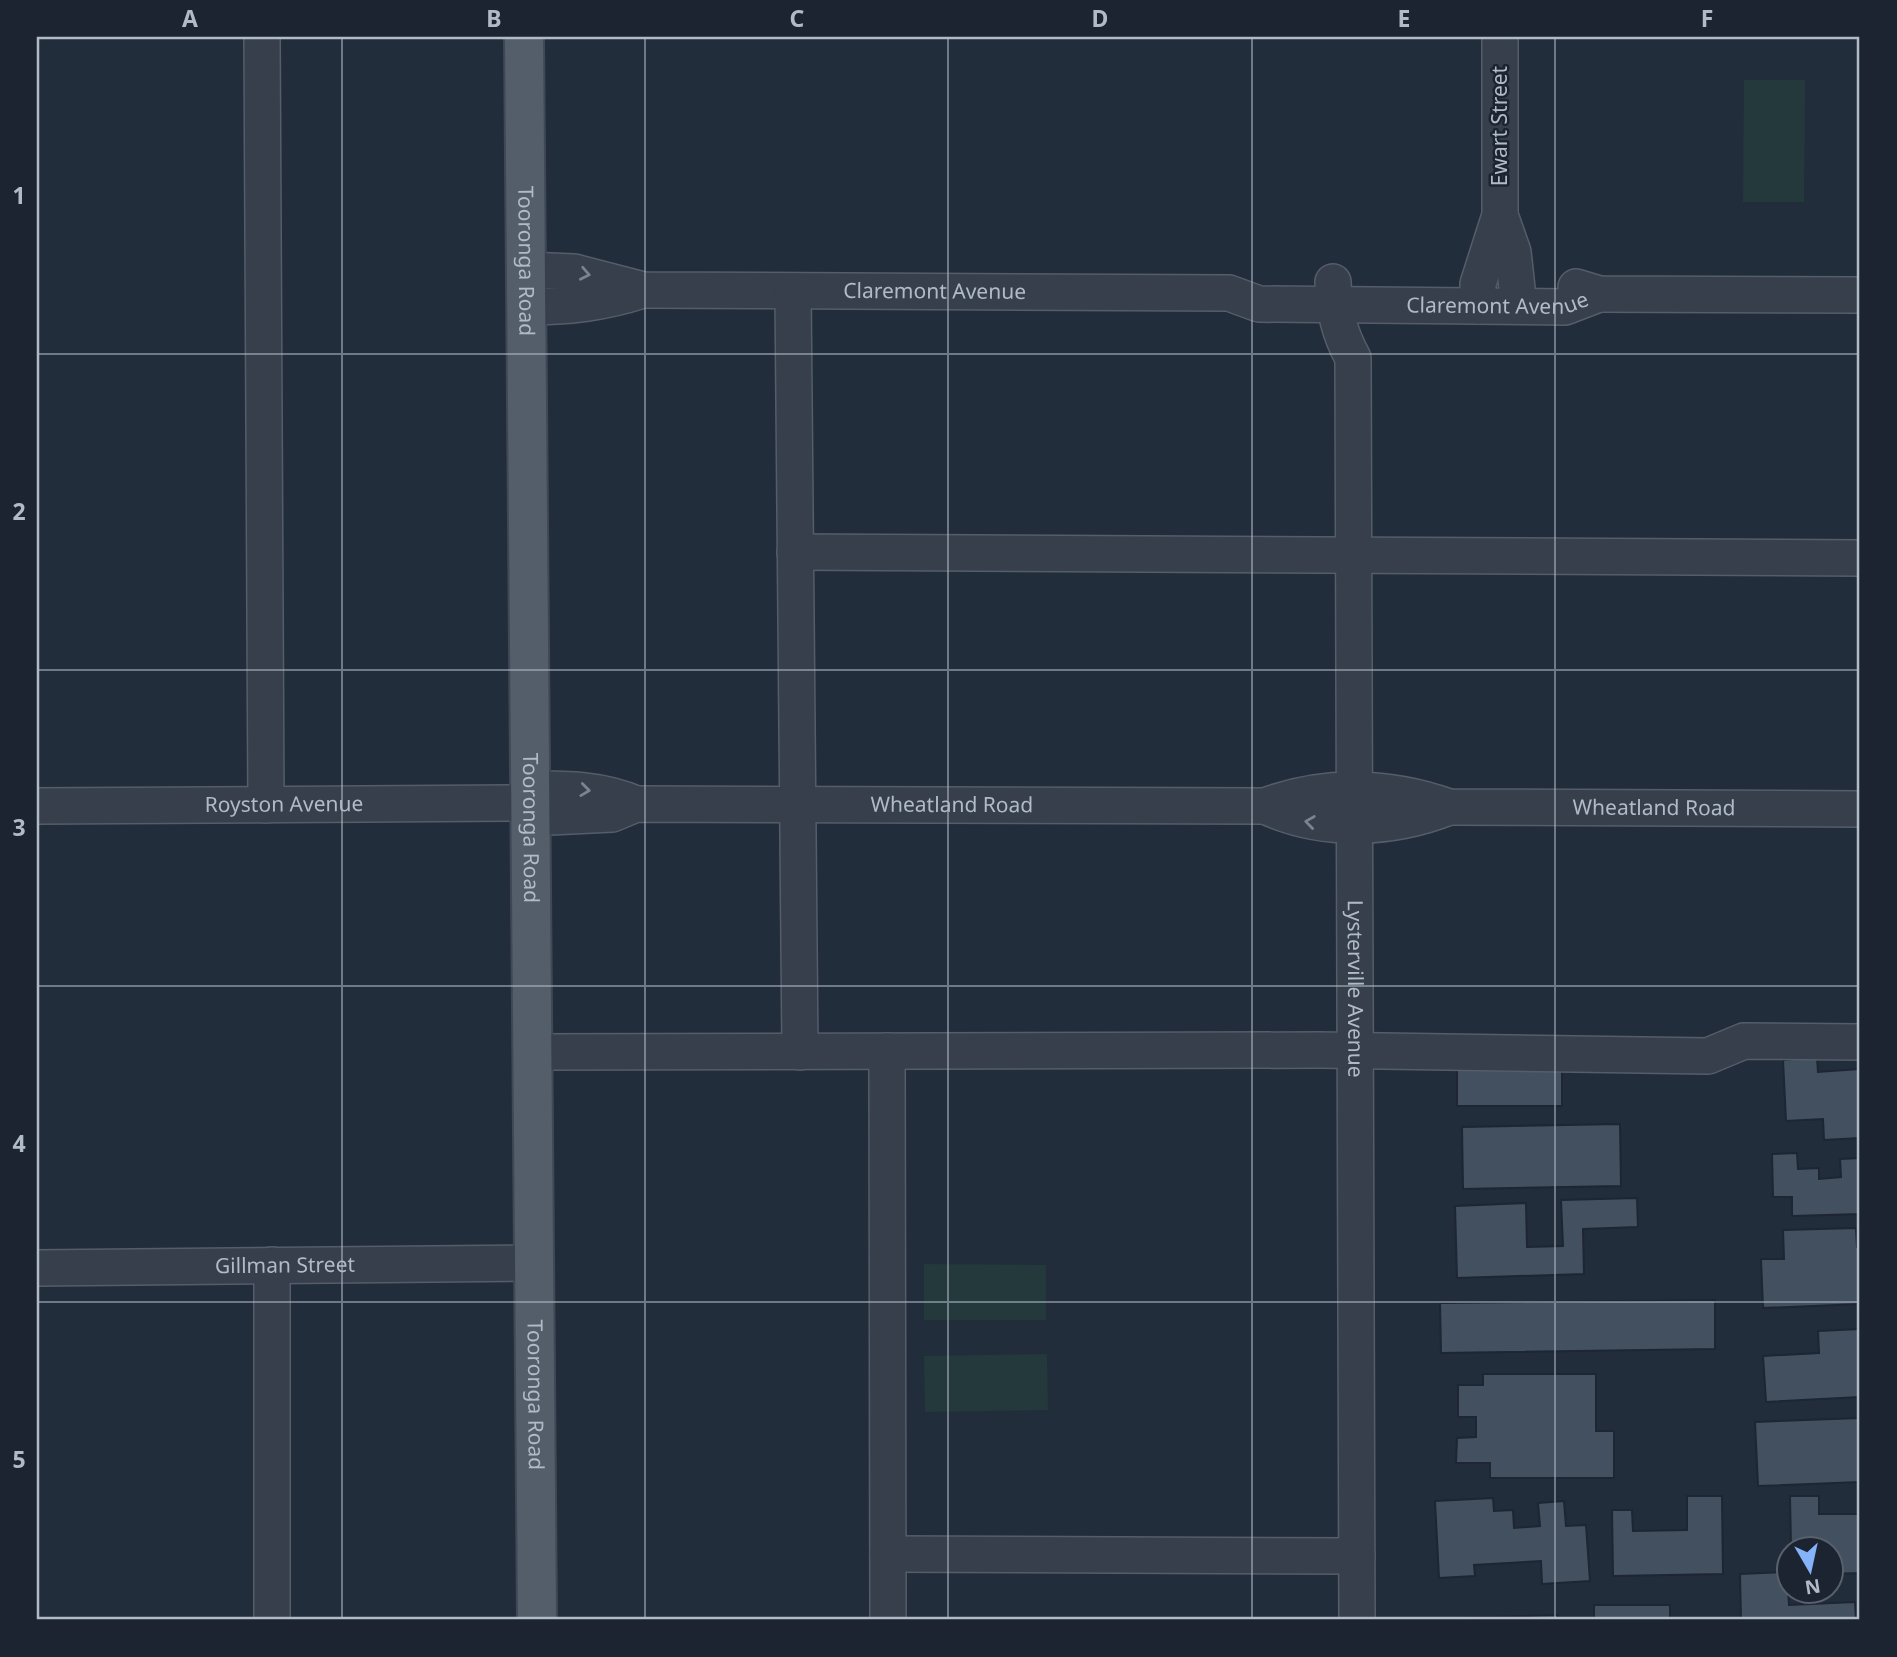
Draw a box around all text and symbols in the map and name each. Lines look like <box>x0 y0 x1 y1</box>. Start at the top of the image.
text: A <box>182 2 198 34</box>
text: B <box>486 2 502 34</box>
text: C <box>790 2 805 34</box>
text: D <box>1092 2 1108 34</box>
text: E <box>1398 2 1410 34</box>
text: F <box>1701 2 1713 34</box>
street label: Ewart Street <box>1485 65 1513 186</box>
text: 1 <box>12 179 26 211</box>
street label: Tooronga Road <box>512 186 541 336</box>
one-way arrow <box>579 266 591 281</box>
street label: Claremont Avenue <box>843 276 1026 305</box>
street label: Claremont Avenue <box>1406 284 1592 320</box>
text: 2 <box>12 495 26 527</box>
street label: Tooronga Road <box>517 753 546 903</box>
one-way arrow <box>579 783 590 798</box>
street label: Royston Avenue <box>205 789 363 818</box>
street label: Wheatland Road <box>870 790 1033 818</box>
street label: Wheatland Road <box>1573 793 1736 821</box>
text: 3 <box>12 811 26 843</box>
one-way arrow <box>1304 814 1316 829</box>
street label: Lysterville Avenue <box>1342 900 1370 1078</box>
text: 4 <box>12 1127 26 1159</box>
street label: Gillman Street <box>215 1250 356 1279</box>
street label: Tooronga Road <box>522 1320 551 1470</box>
text: 5 <box>12 1443 26 1475</box>
north arrow <box>1774 1534 1844 1604</box>
text: N <box>1803 1573 1822 1601</box>

